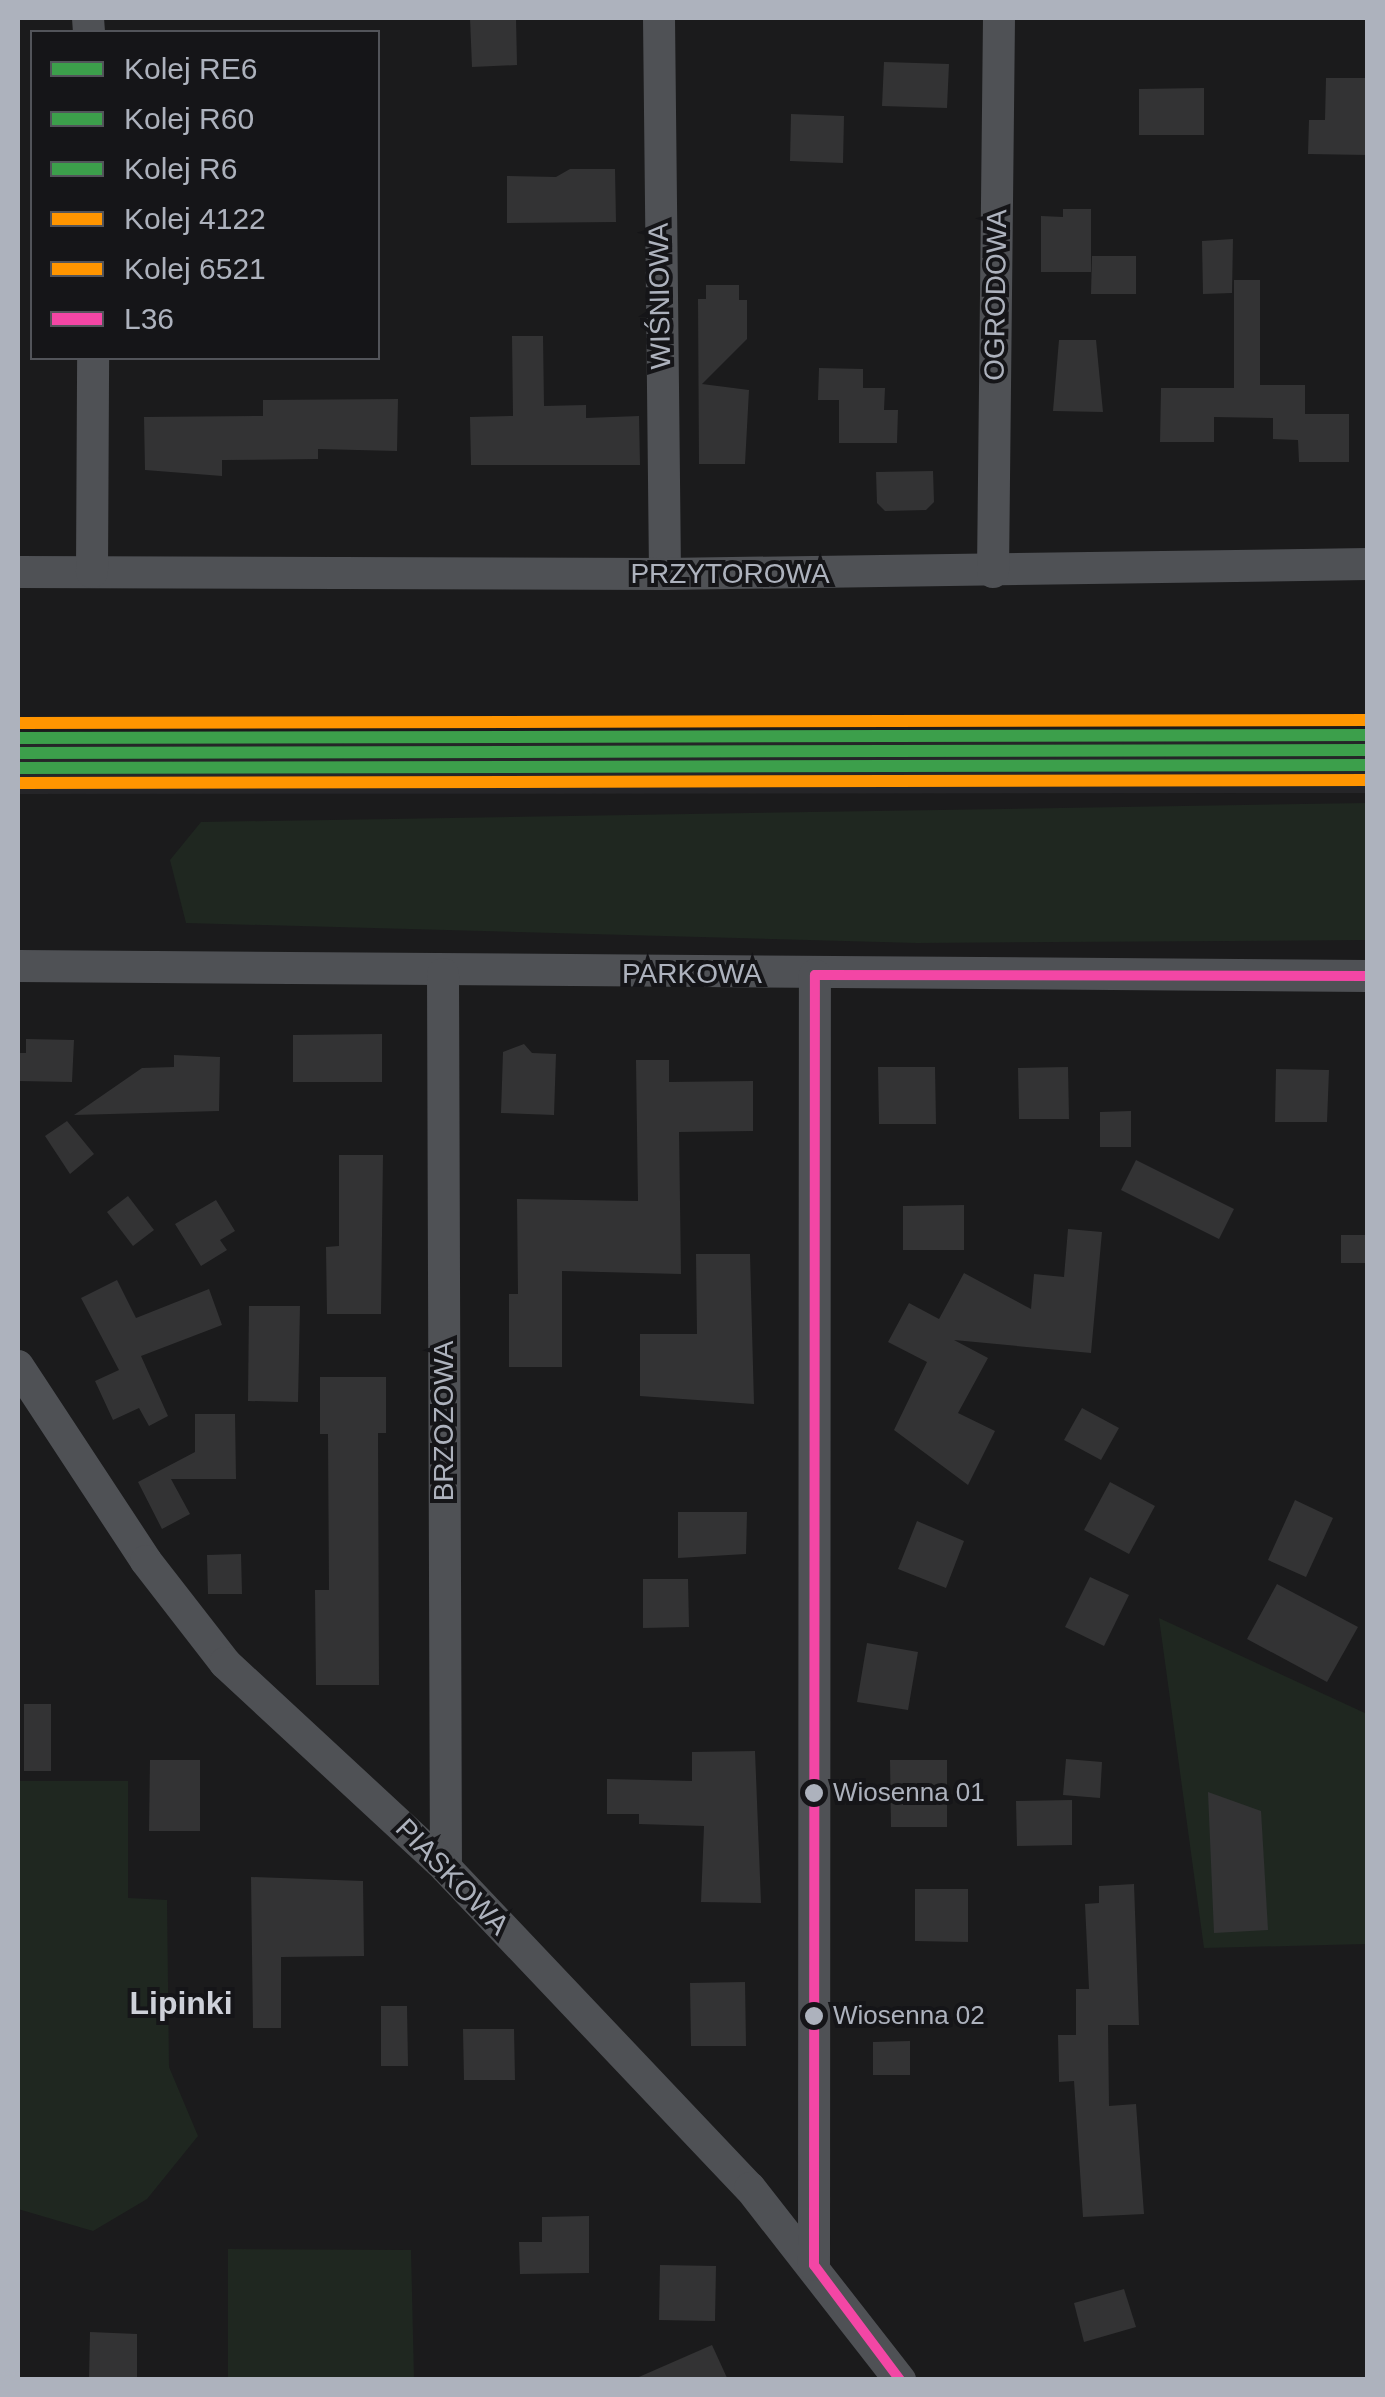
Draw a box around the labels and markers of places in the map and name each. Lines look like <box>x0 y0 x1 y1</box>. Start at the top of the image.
place label: Wiosenna 01 <box>833 1777 985 1809</box>
marker: Wiosenna 01 <box>804 1783 824 1803</box>
place label: Wiosenna 02 <box>833 2000 985 2032</box>
marker: Wiosenna 02 <box>804 2006 824 2026</box>

